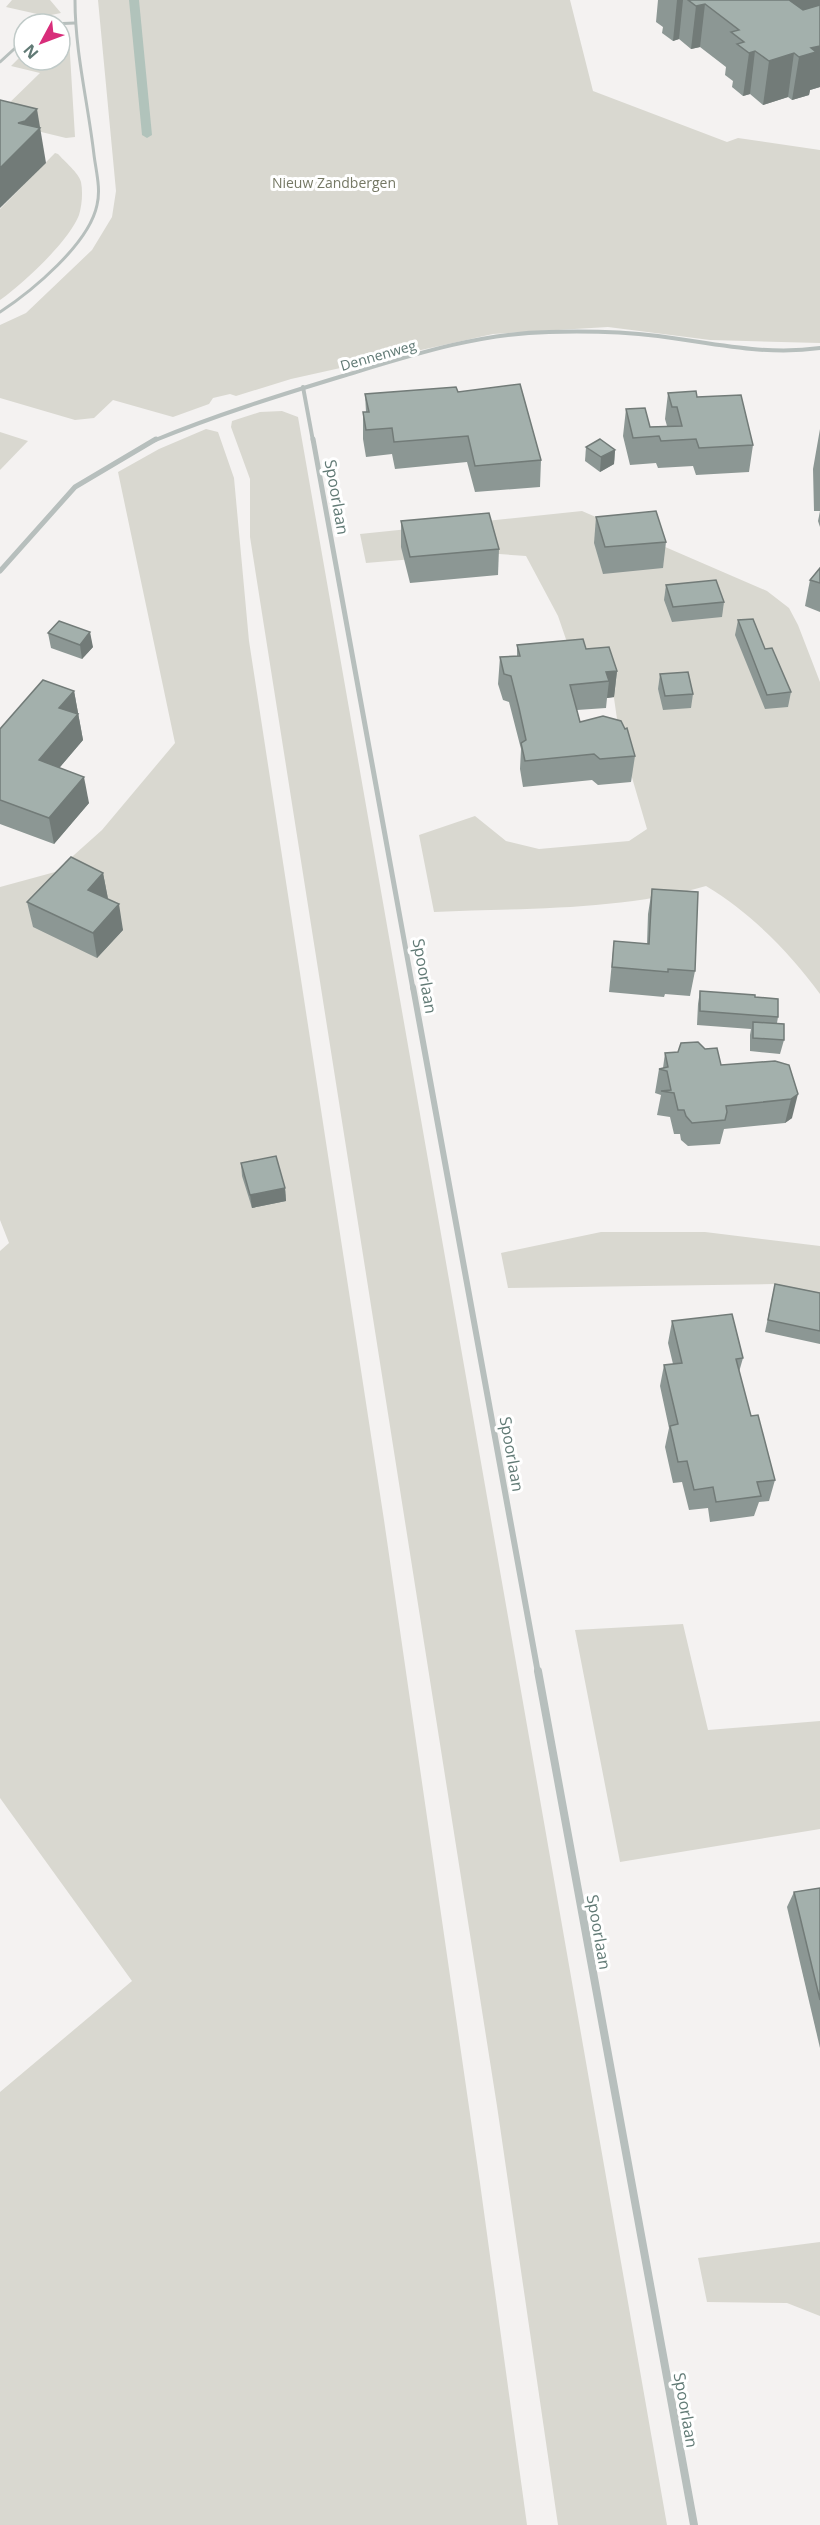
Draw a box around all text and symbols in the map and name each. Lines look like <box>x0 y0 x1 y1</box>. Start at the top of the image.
north arrow <box>12 12 72 72</box>
text: N <box>18 40 43 64</box>
park label: Nieuw Zandbergen <box>272 173 396 192</box>
street label: Dennenweg <box>338 335 418 375</box>
street label: Spoorlaan <box>320 458 354 536</box>
street label: Spoorlaan <box>408 937 442 1015</box>
street label: Spoorlaan <box>495 1415 529 1493</box>
street label: Spoorlaan <box>582 1893 616 1971</box>
street label: Spoorlaan <box>669 2371 703 2449</box>

